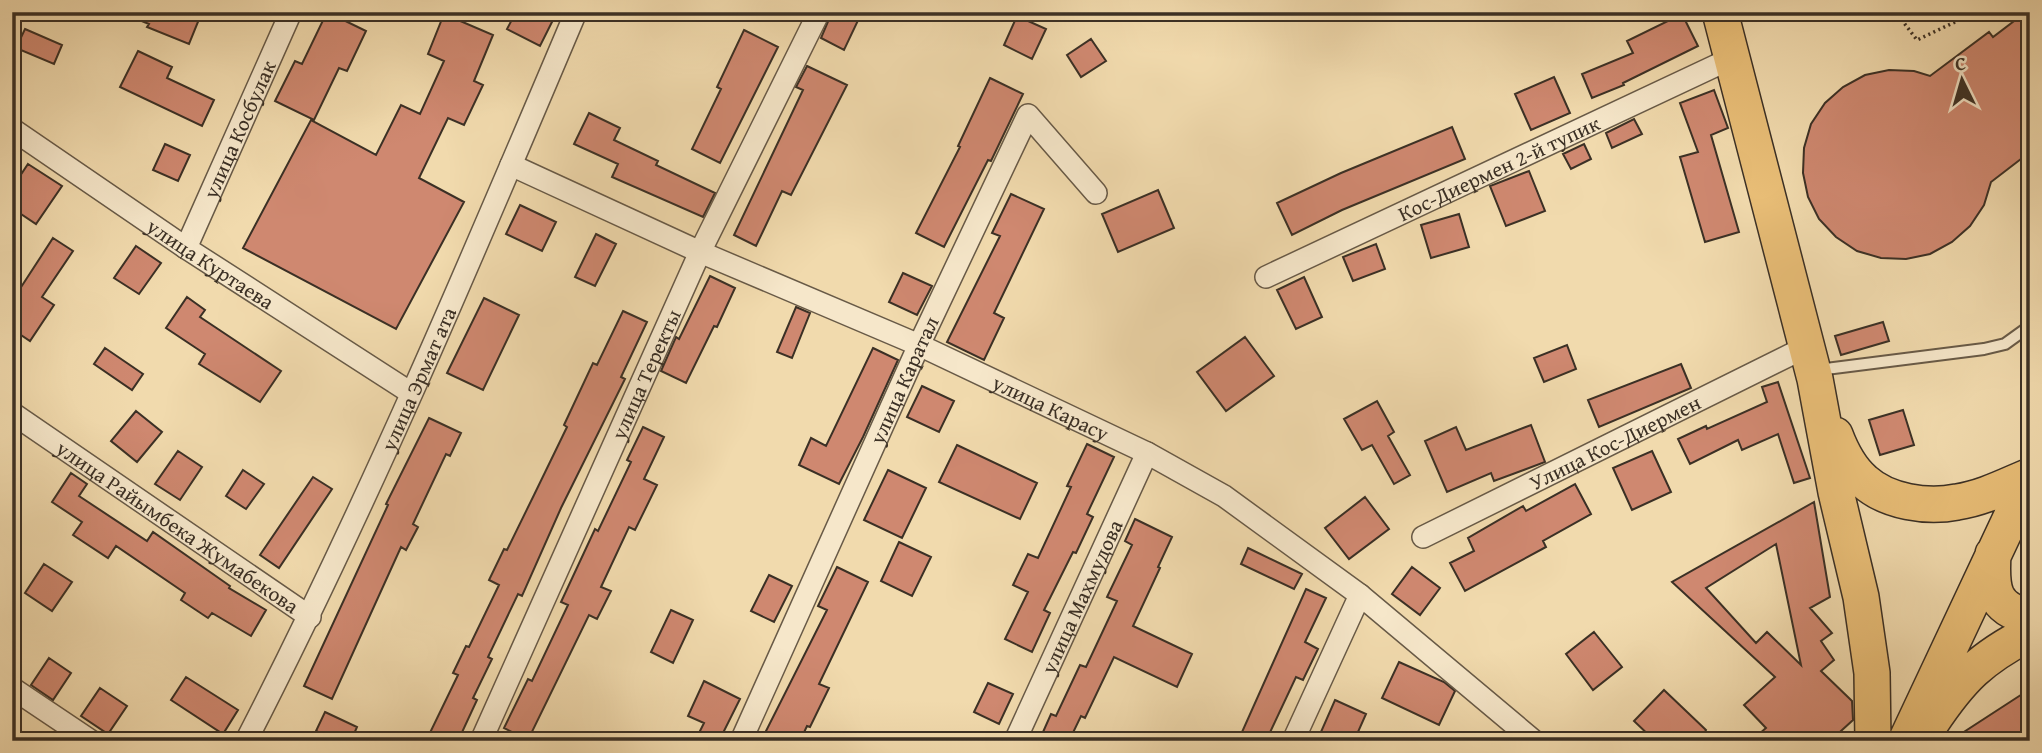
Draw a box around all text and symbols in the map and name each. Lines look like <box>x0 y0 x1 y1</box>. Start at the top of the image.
north arrow <box>1926 46 1996 116</box>
text: С <box>1954 49 1967 77</box>
street label: улица Косбулак <box>194 55 283 204</box>
street label: Кос-Диермен 2-й тупик <box>1393 107 1605 228</box>
street label: улица Куртаева <box>140 210 281 317</box>
street label: улица Эрмат ата <box>372 302 464 457</box>
street label: улица Теректы <box>602 304 688 445</box>
street label: улица Каратал <box>861 310 946 450</box>
street label: улица Карасу <box>987 366 1115 449</box>
street label: Улица Кос-Диермен <box>1524 386 1706 498</box>
street label: улица Райымбека Жумабекова <box>49 432 305 621</box>
street label: улица Махмудова <box>1032 514 1130 680</box>

